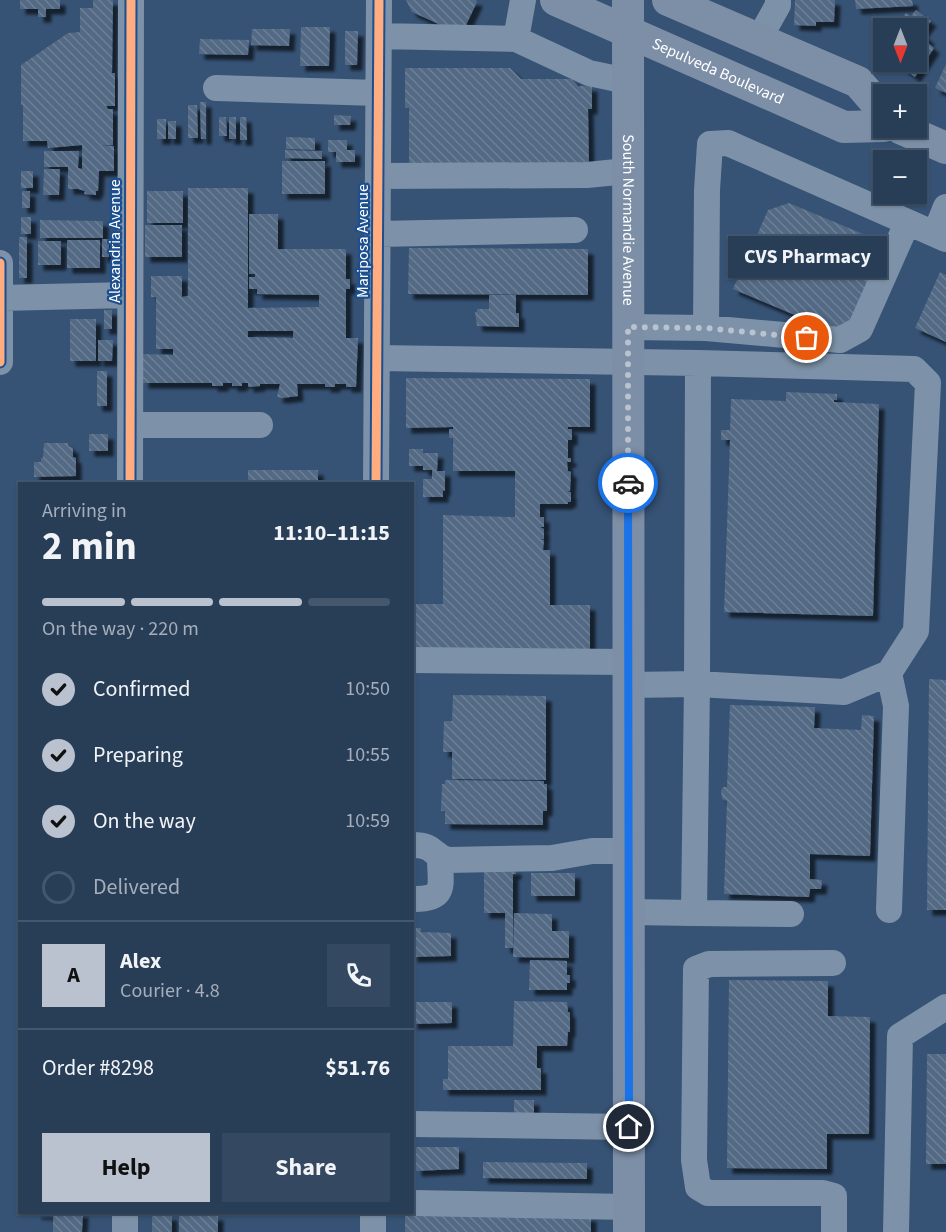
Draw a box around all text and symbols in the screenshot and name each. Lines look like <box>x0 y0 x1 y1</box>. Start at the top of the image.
north arrow <box>873 18 927 72</box>
map controls <box>873 18 927 204</box>
street label: Sepulveda Boulevard <box>648 33 787 110</box>
button: + <box>873 84 927 138</box>
street label: South Normandie Avenue <box>617 134 639 306</box>
button: − <box>873 150 927 204</box>
street label: Alexandria Avenue <box>104 179 126 303</box>
street label: Mariposa Avenue <box>352 184 374 298</box>
callout: CVS Pharmacy <box>728 236 886 278</box>
text: CVS Pharmacy <box>744 243 871 271</box>
pin <box>781 312 832 363</box>
icon: bag <box>790 321 823 354</box>
courier <box>598 453 658 513</box>
icon: car <box>612 467 645 500</box>
text: Arriving in <box>42 497 127 525</box>
text: 11:10–11:15 <box>273 517 390 549</box>
text: 2 min <box>42 519 137 575</box>
text: On the way · 220 m <box>42 615 199 643</box>
icon: check <box>42 673 75 706</box>
text: Confirmed <box>93 673 190 705</box>
text: 10:50 <box>345 675 390 703</box>
icon: check <box>42 739 75 772</box>
text: Preparing <box>93 739 183 771</box>
text: 10:55 <box>345 741 390 769</box>
icon: check <box>42 805 75 838</box>
text: On the way <box>93 805 196 837</box>
text: 10:59 <box>345 807 390 835</box>
text: Delivered <box>93 871 180 903</box>
button: phone <box>327 944 390 1007</box>
text: Alex <box>120 945 161 977</box>
text: A <box>67 959 80 991</box>
text: Courier · 4.8 <box>120 977 220 1005</box>
text: Order #8298 <box>42 1052 154 1084</box>
text: $51.76 <box>325 1052 390 1084</box>
pin <box>603 1101 654 1152</box>
icon: home <box>612 1110 645 1143</box>
button: Help <box>42 1133 210 1202</box>
button: Share <box>222 1133 390 1202</box>

